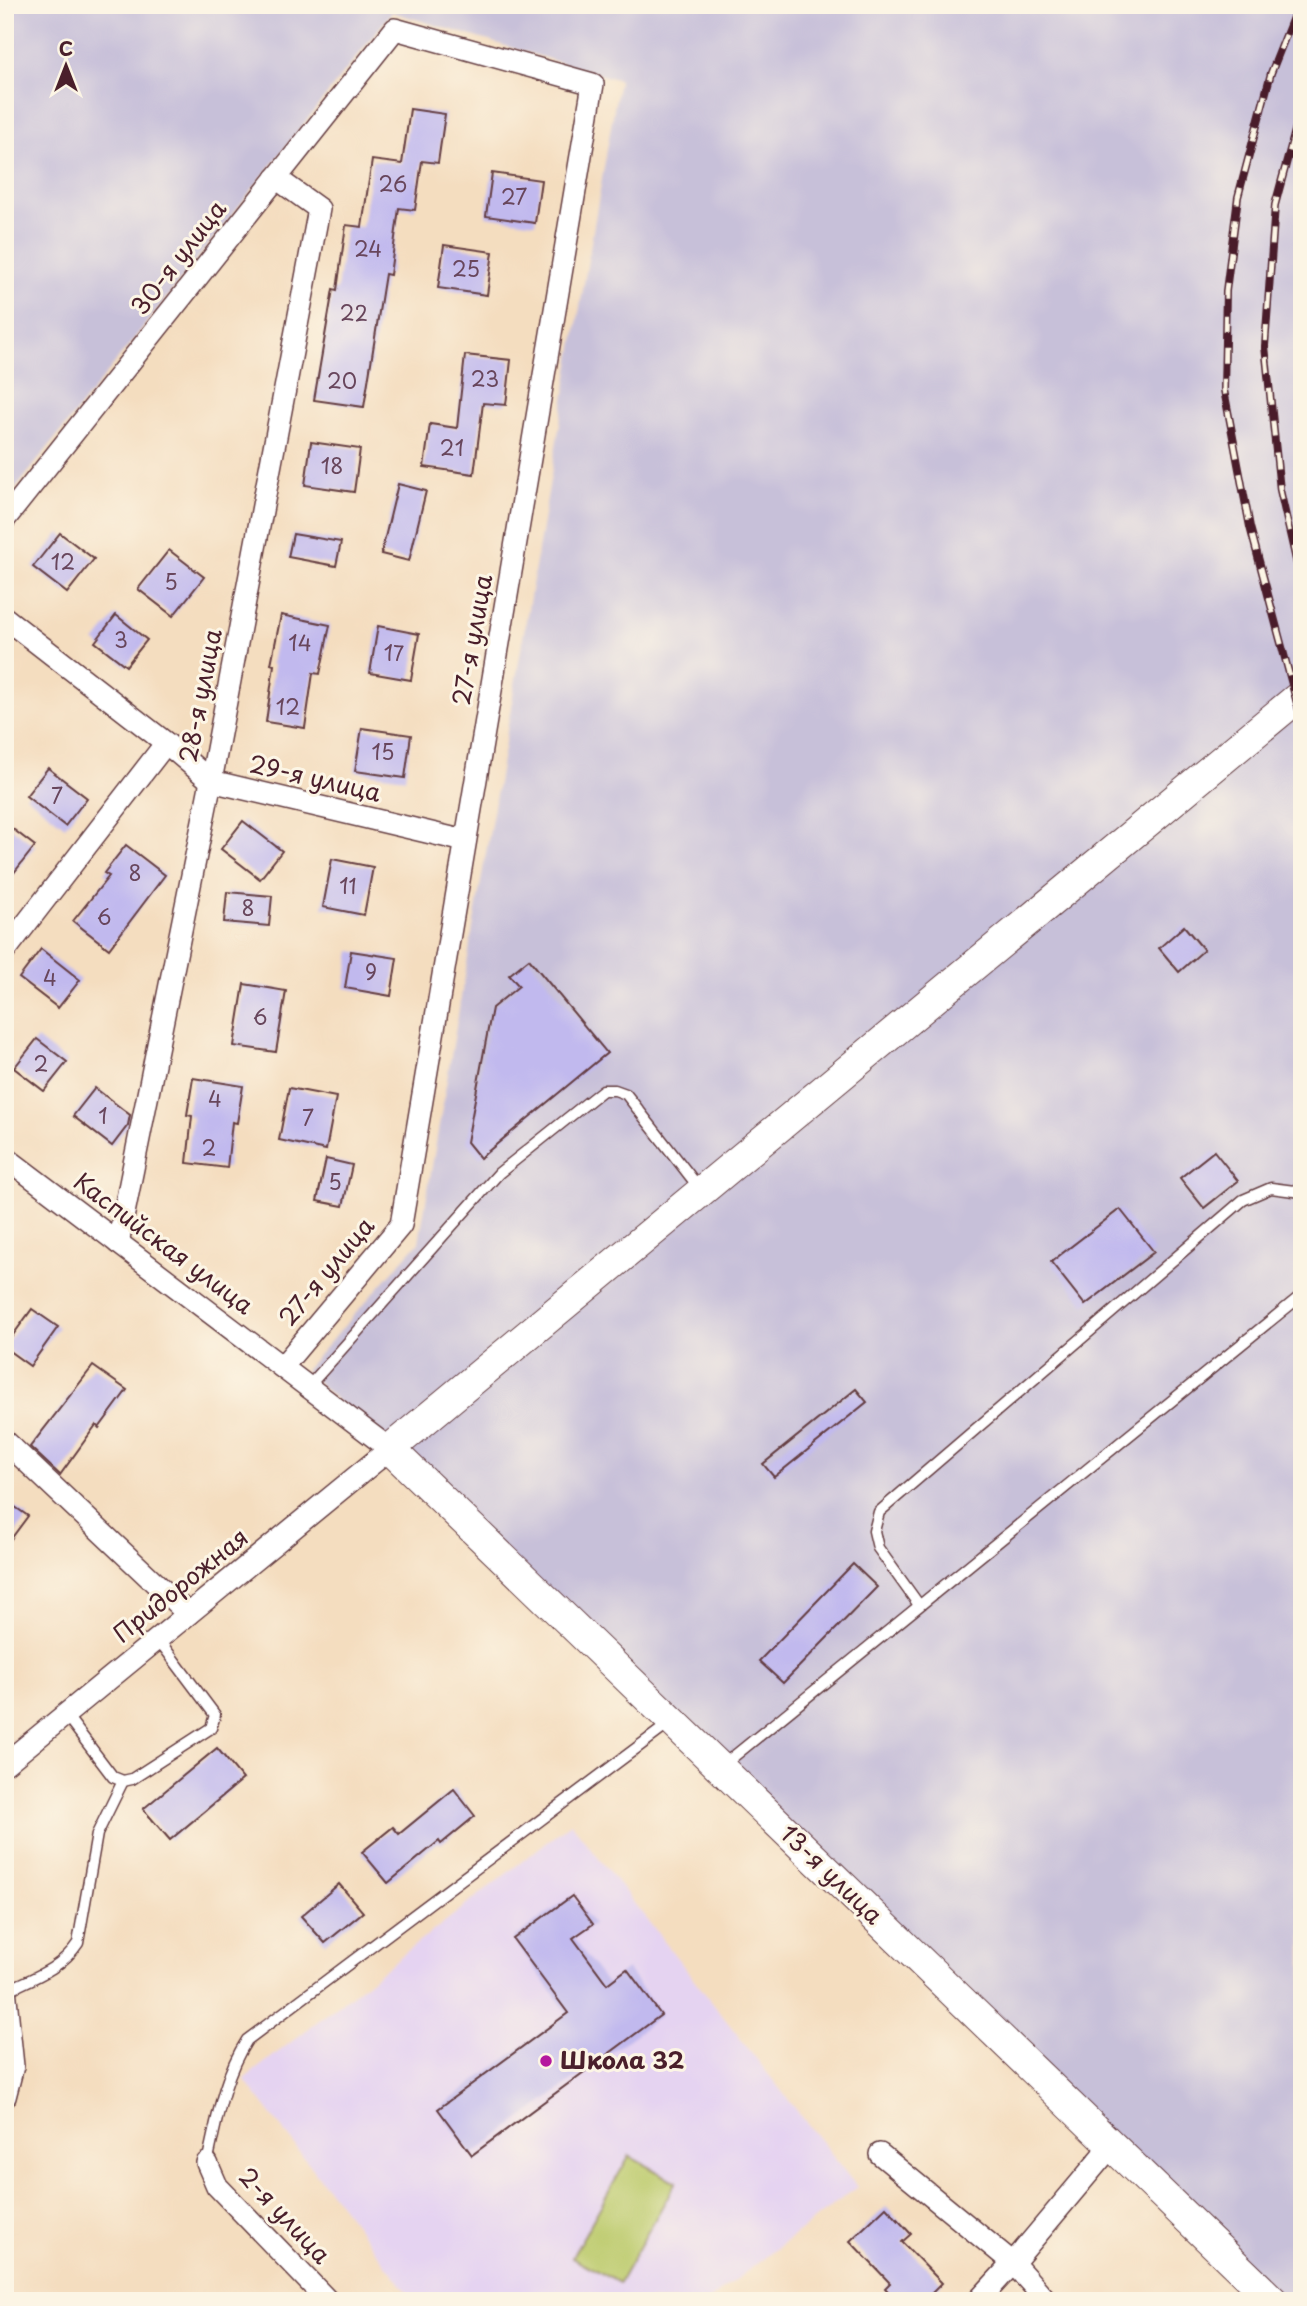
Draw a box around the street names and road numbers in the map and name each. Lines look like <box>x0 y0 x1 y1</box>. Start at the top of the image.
street label: 30-я улица <box>121 192 234 322</box>
street label: 27-я улица <box>442 571 500 708</box>
street label: 28-я улица <box>168 626 230 766</box>
street label: 29-я улица <box>246 744 385 810</box>
street label: Каспийская улица <box>67 1163 262 1322</box>
street label: 27-я улица <box>269 1208 382 1333</box>
street label: Придорожная <box>104 1519 255 1650</box>
street label: 13-я улица <box>773 1815 892 1932</box>
street label: 2-я улица <box>231 2158 340 2271</box>

